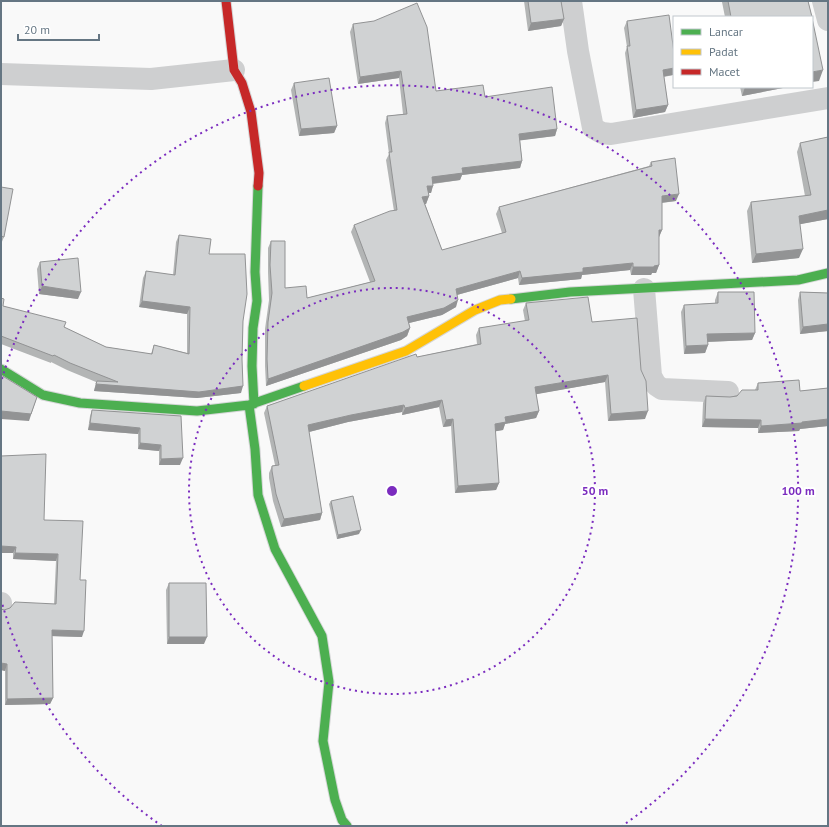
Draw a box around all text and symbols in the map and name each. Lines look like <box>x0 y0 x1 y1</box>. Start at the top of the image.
scale bar <box>18 16 99 42</box>
legend <box>673 16 813 88</box>
text: 20 m <box>24 22 50 37</box>
text: Lancar <box>709 24 743 39</box>
text: Padat <box>709 44 738 59</box>
text: Macet <box>709 64 740 79</box>
text: 50 m <box>582 483 608 498</box>
text: 100 m <box>781 483 815 498</box>
centre of rings <box>385 484 399 498</box>

